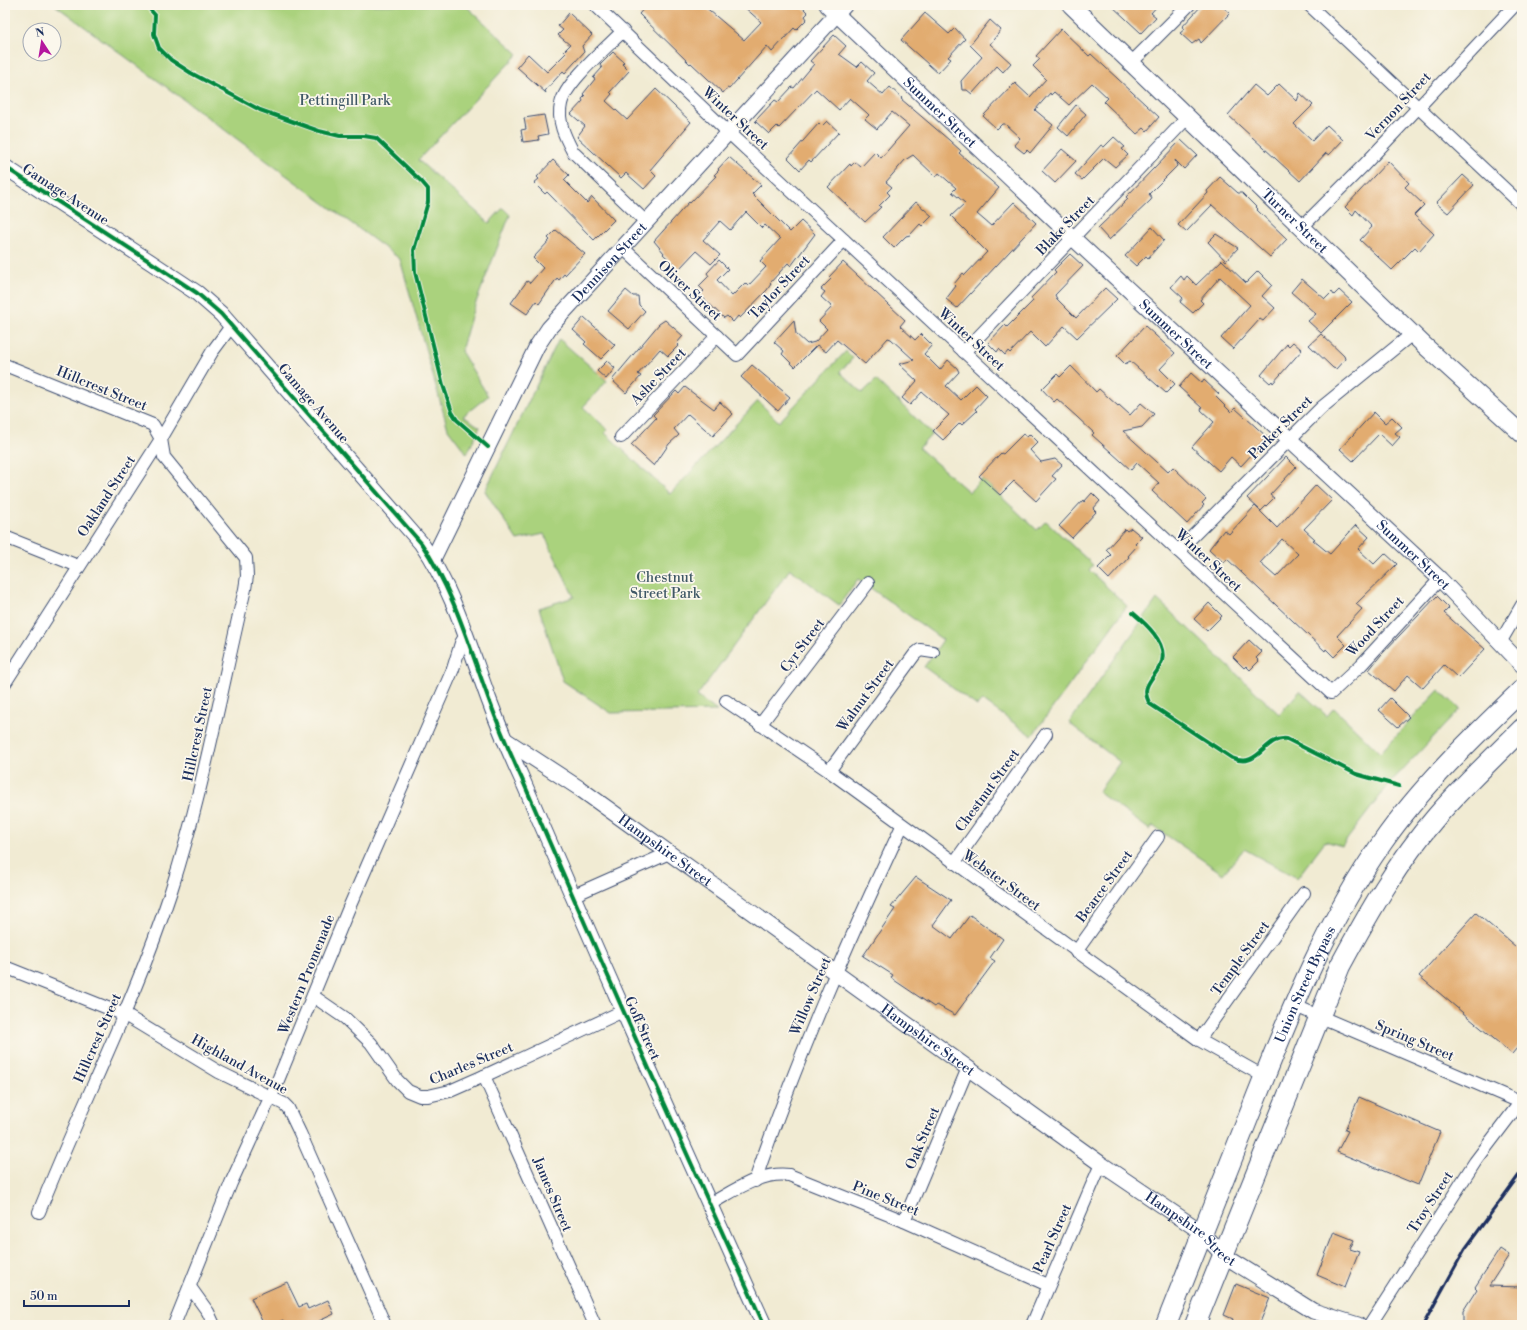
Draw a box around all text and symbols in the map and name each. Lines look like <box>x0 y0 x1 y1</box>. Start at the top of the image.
north arrow <box>22 22 62 62</box>
text: N <box>34 25 46 41</box>
street label: Vernon Street <box>1362 68 1435 146</box>
street label: Summer Street <box>899 74 980 152</box>
street label: Winter Street <box>698 83 772 154</box>
park label: Pettingill Park <box>300 92 391 110</box>
street label: Gamage Avenue <box>19 160 112 230</box>
street label: Turner Street <box>1257 185 1331 258</box>
street label: Blake Street <box>1032 192 1099 260</box>
street label: Dennison Street <box>569 219 651 307</box>
street label: Taylor Street <box>745 252 814 324</box>
street label: Oliver Street <box>654 257 725 325</box>
street label: Summer Street <box>1135 296 1217 374</box>
street label: Winter Street <box>934 304 1008 375</box>
street label: Ashe Street <box>627 344 690 410</box>
street label: Gamage Avenue <box>274 360 353 447</box>
street label: Hillcrest Street <box>54 363 150 415</box>
street label: Parker Street <box>1245 392 1316 463</box>
street label: Oakland Street <box>74 452 140 541</box>
street label: Summer Street <box>1372 517 1454 594</box>
street label: Winter Street <box>1171 525 1245 596</box>
park label: Chestnut Street Park <box>630 569 701 603</box>
street label: Wood Street <box>1342 593 1408 661</box>
street label: Cyr Street <box>777 615 829 676</box>
street label: Walnut Street <box>833 656 898 736</box>
street label: Hillcrest Street <box>179 685 217 783</box>
street label: Chestnut Street <box>952 745 1024 836</box>
street label: Hampshire Street <box>614 811 715 891</box>
street label: Webster Street <box>958 846 1044 915</box>
street label: Bearce Street <box>1072 847 1137 927</box>
street label: Western Promenade <box>274 912 339 1038</box>
street label: Temple Street <box>1208 918 1274 1000</box>
street label: Union Street Bypass <box>1271 923 1340 1046</box>
street label: Willow Street <box>786 955 835 1039</box>
street label: Hillcrest Street <box>70 991 126 1086</box>
street label: Goff Street <box>620 994 664 1063</box>
street label: Hampshire Street <box>877 1000 978 1080</box>
street label: Spring Street <box>1373 1016 1457 1066</box>
street label: Highland Avenue <box>188 1031 291 1099</box>
street label: Charles Street <box>427 1038 516 1090</box>
street label: Oak Street <box>902 1104 944 1172</box>
street label: James Street <box>528 1153 576 1234</box>
street label: Troy Street <box>1404 1168 1458 1237</box>
street label: Pine Street <box>850 1177 922 1220</box>
street label: Hampshire Street <box>1141 1188 1239 1271</box>
street label: Pearl Street <box>1030 1201 1076 1276</box>
scale bar <box>24 1282 129 1308</box>
text: 50 m <box>30 1289 58 1304</box>

